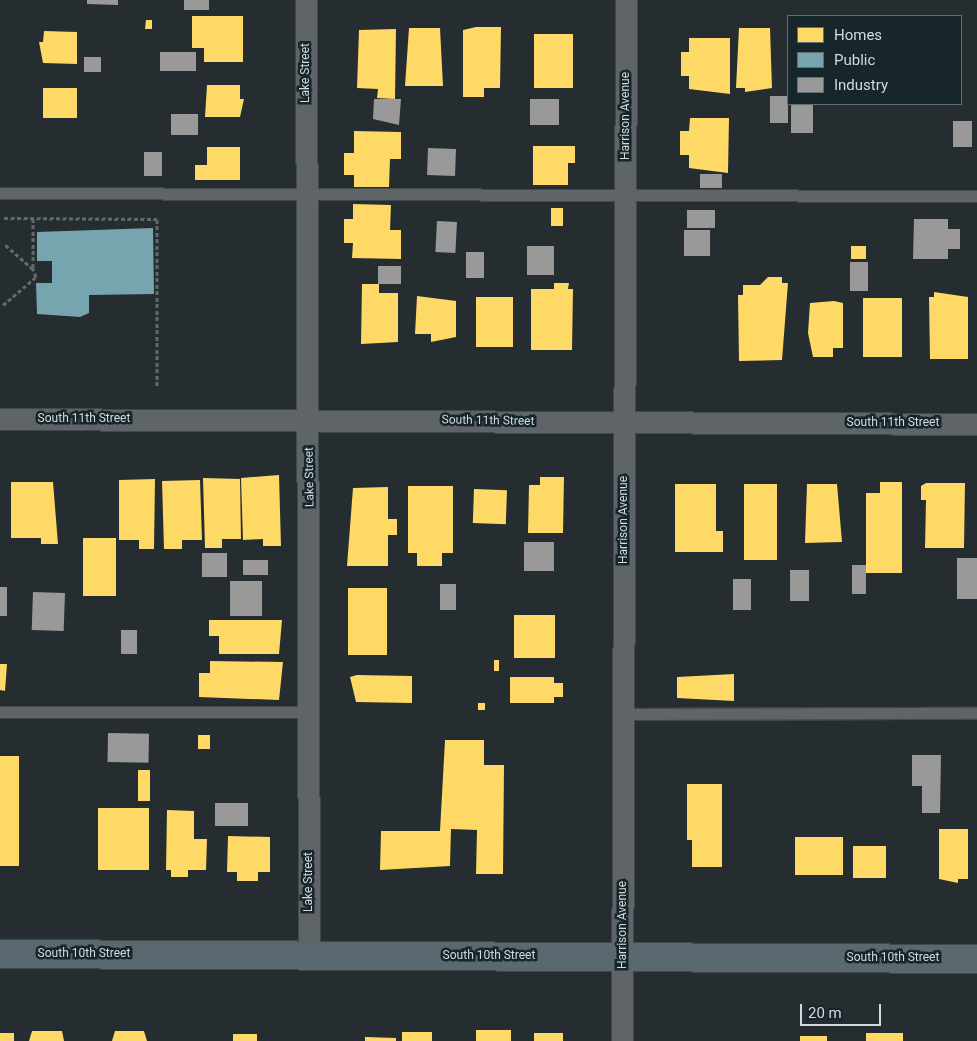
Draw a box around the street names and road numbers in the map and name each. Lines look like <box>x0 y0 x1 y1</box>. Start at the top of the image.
street label: Lake Street <box>299 43 313 103</box>
street label: Harrison Avenue <box>619 72 633 160</box>
street label: South 11th Street <box>38 412 130 426</box>
street label: South 11th Street <box>442 413 534 429</box>
street label: South 11th Street <box>847 416 939 430</box>
street label: Lake Street <box>302 447 318 507</box>
street label: Harrison Avenue <box>617 476 631 564</box>
street label: Lake Street <box>302 852 316 912</box>
street label: Harrison Avenue <box>616 881 630 969</box>
street label: South 10th Street <box>38 947 130 961</box>
street label: South 10th Street <box>443 949 535 963</box>
street label: South 10th Street <box>847 951 939 965</box>

